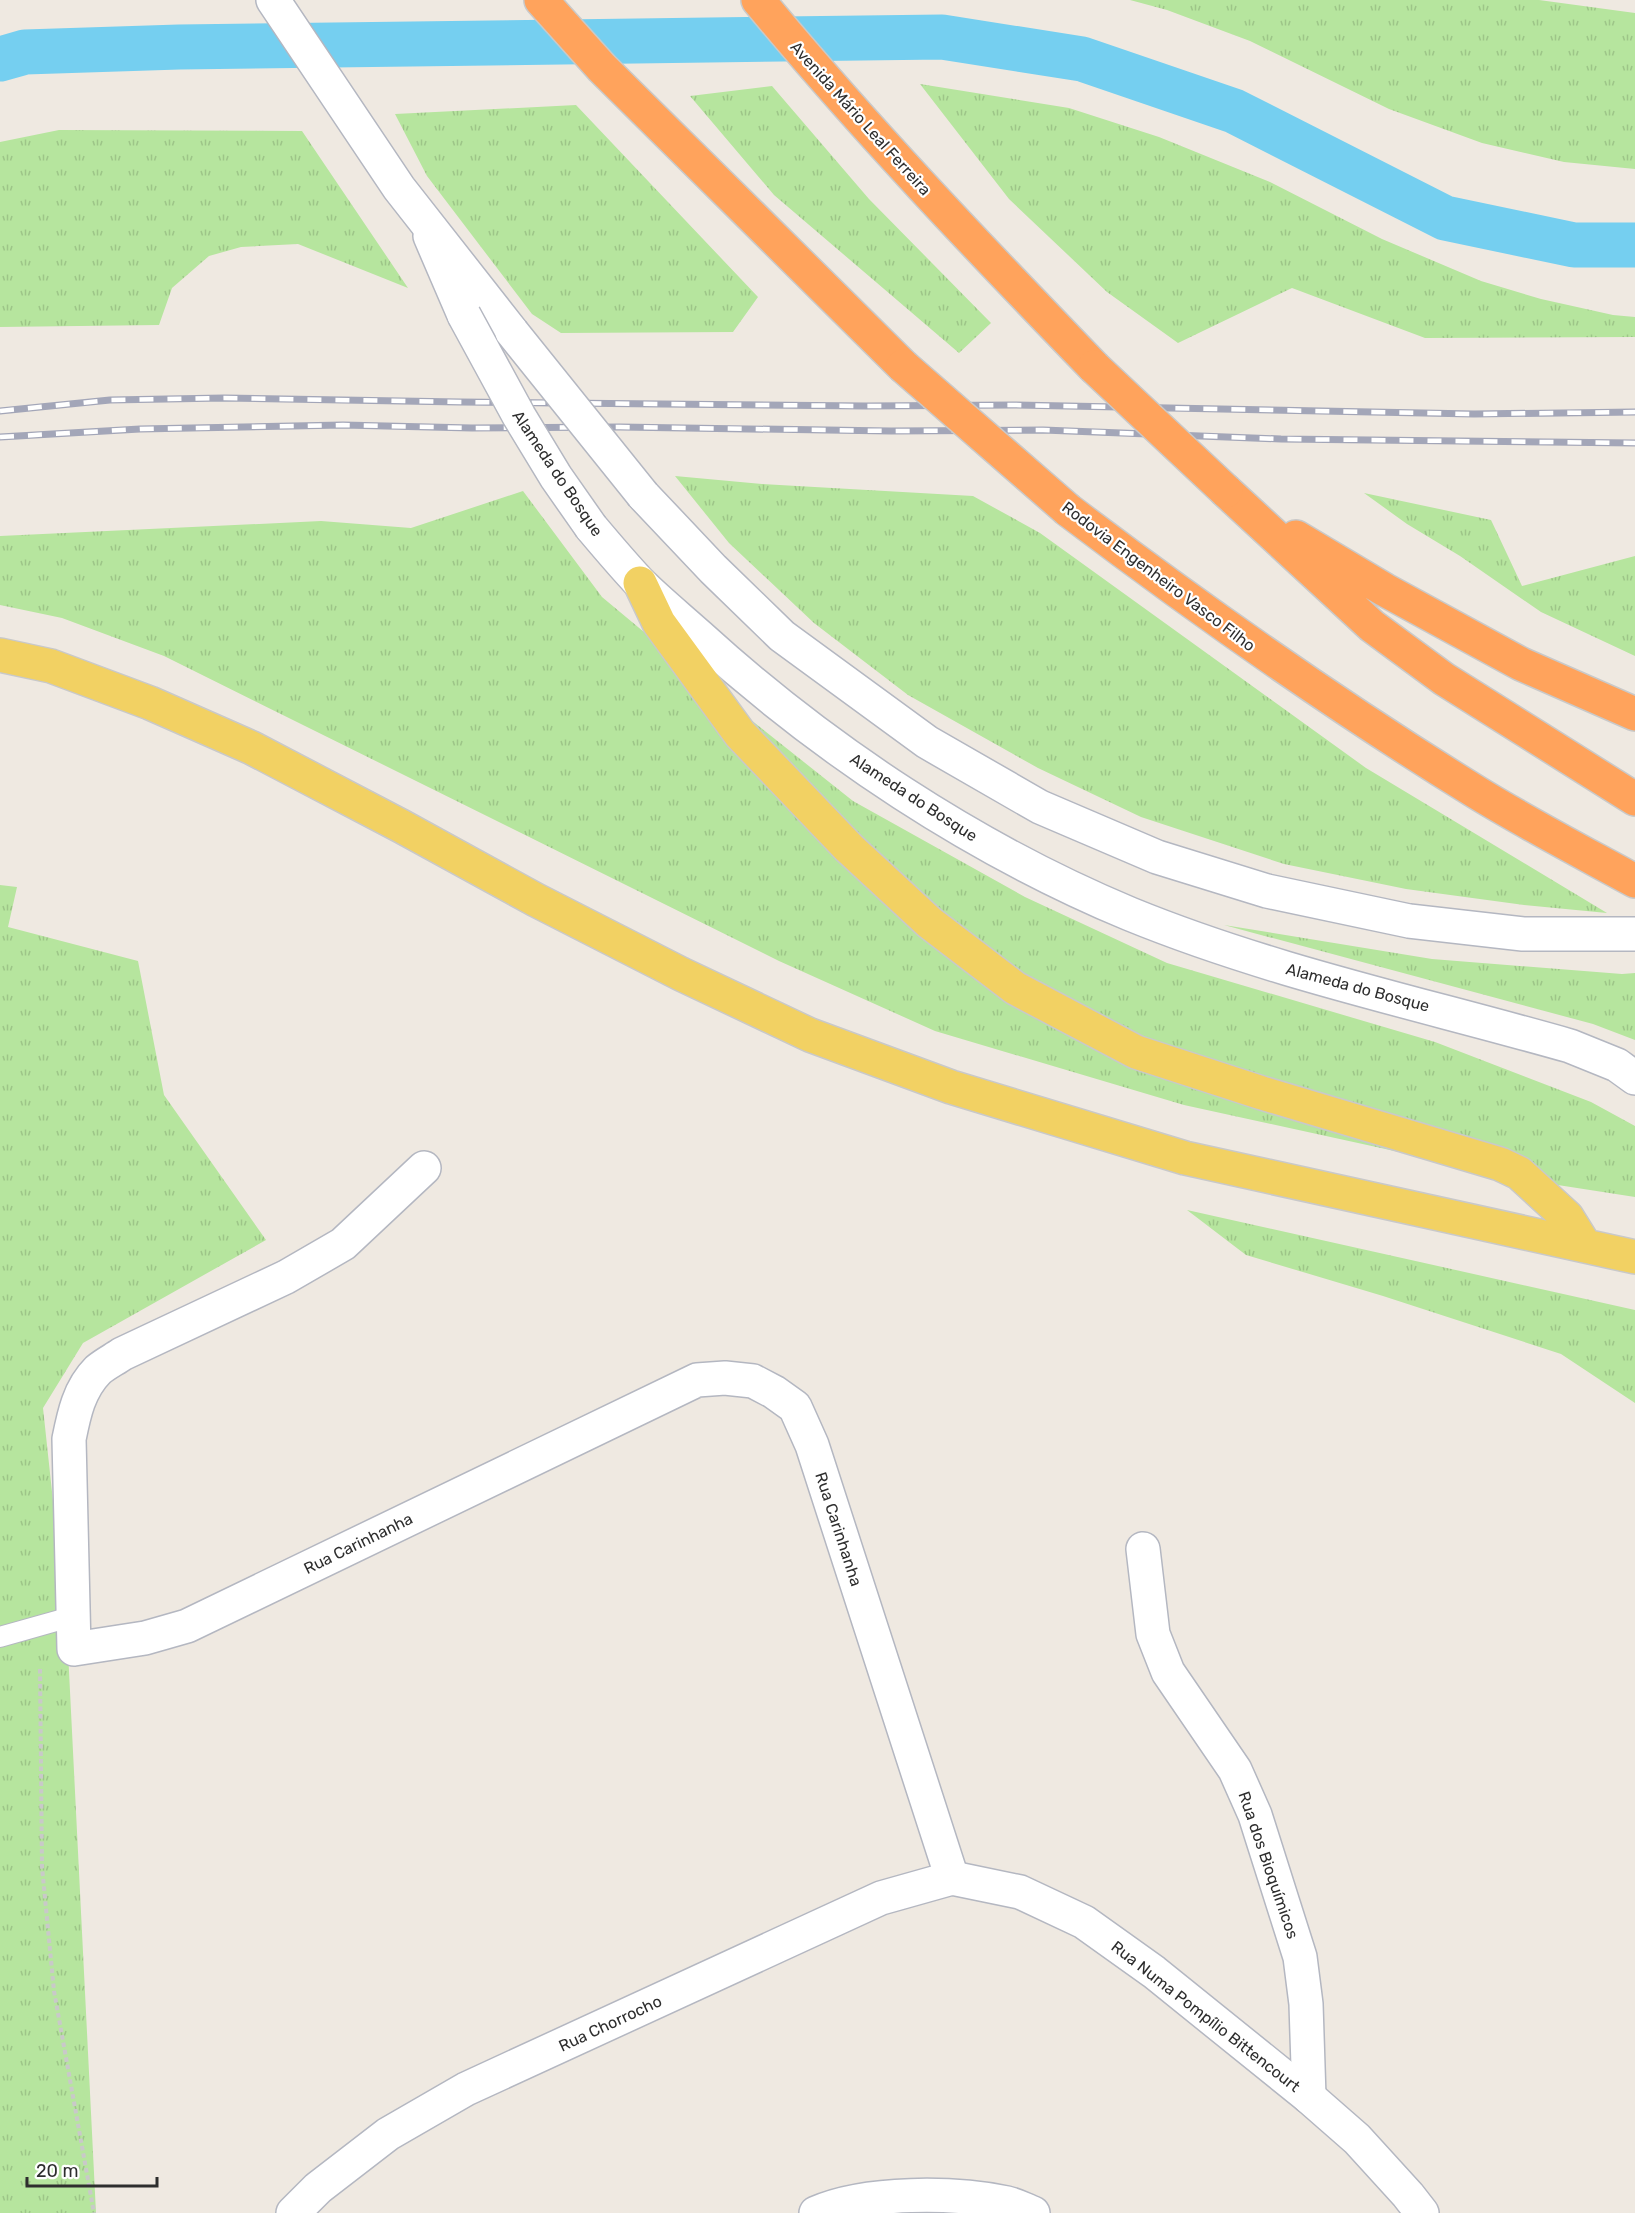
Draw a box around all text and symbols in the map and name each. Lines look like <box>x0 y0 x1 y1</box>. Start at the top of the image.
street label: Avenida Mário Leal Ferreira <box>787 38 935 199</box>
street label: Alameda do Bosque <box>508 407 607 540</box>
street label: Rodovia Engenheiro Vasco Filho <box>1058 498 1259 655</box>
street label: Alameda do Bosque <box>847 749 981 846</box>
street label: Alameda do Bosque <box>1284 959 1432 1016</box>
street label: Rua Carinhanha <box>811 1470 866 1589</box>
street label: Rua Carinhanha <box>301 1509 416 1578</box>
street label: Rua dos Bioquímicos <box>1234 1789 1303 1941</box>
street label: Rua Numa Pompílio Bittencourt <box>1108 1937 1304 2096</box>
street label: Rua Chorrocho <box>556 1991 665 2056</box>
scale bar <box>27 2150 158 2188</box>
text: 20 m <box>36 2160 78 2182</box>

